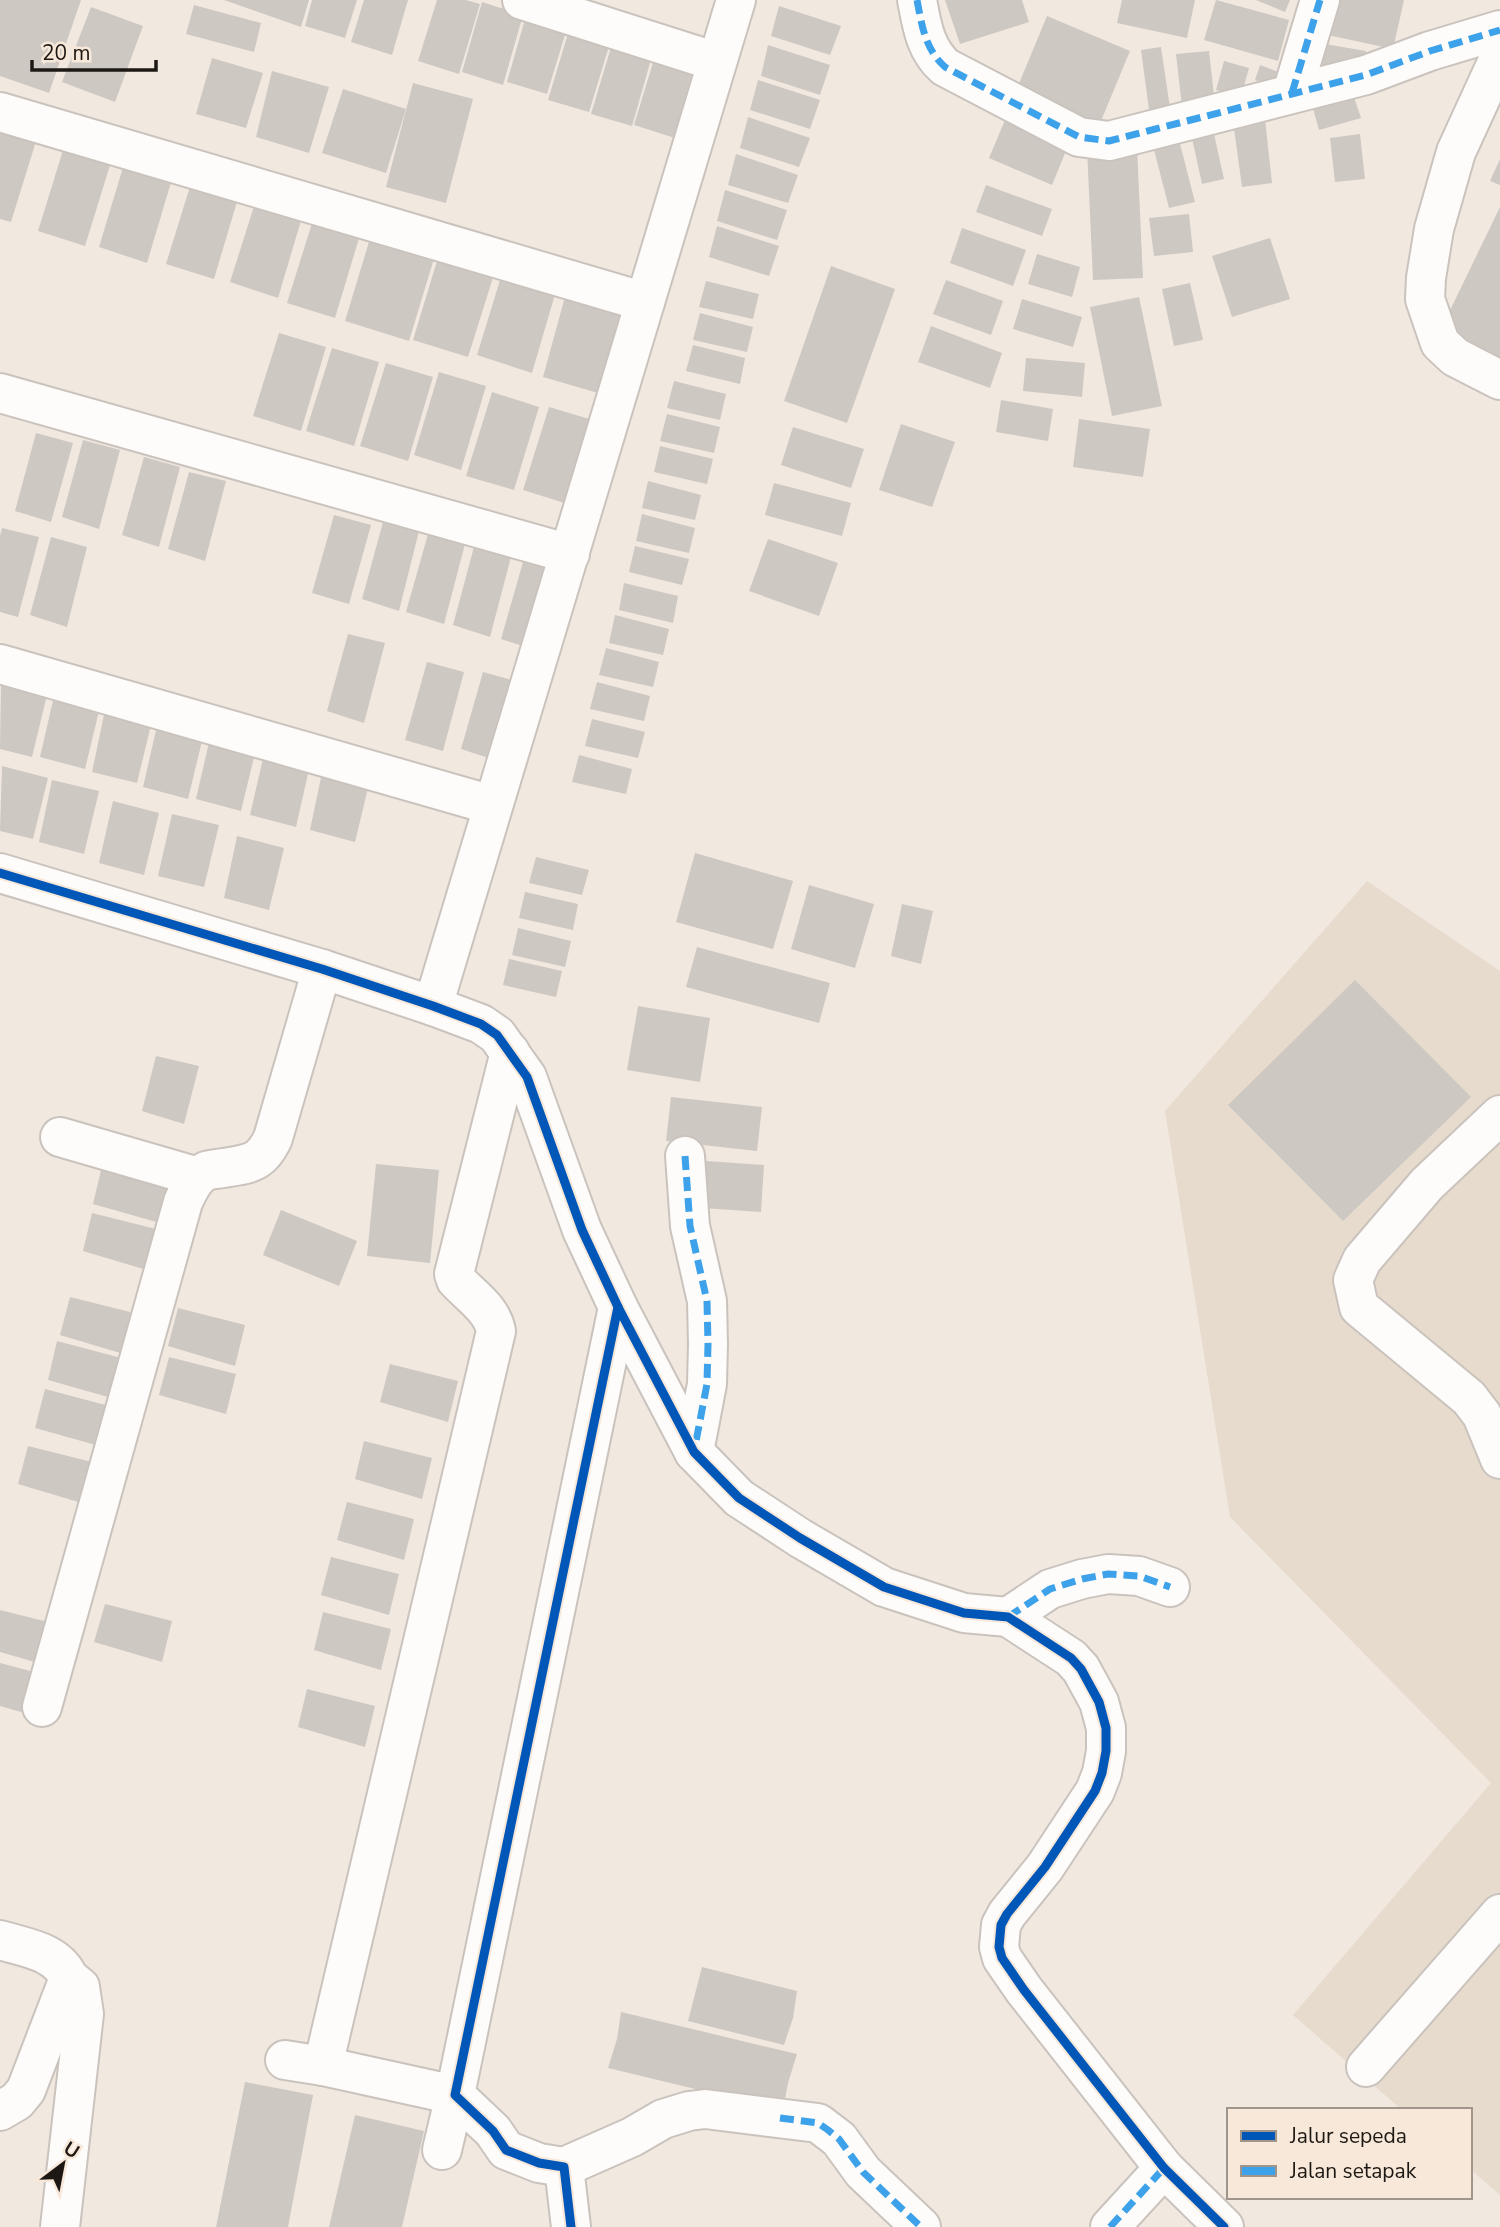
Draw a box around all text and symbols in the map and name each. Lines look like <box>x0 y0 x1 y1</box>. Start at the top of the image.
scale bar <box>32 28 156 72</box>
text: 20 m <box>42 39 91 67</box>
legend <box>1227 2108 1472 2199</box>
text: Jalur sepeda <box>1289 2122 1407 2150</box>
north arrow <box>28 2129 98 2199</box>
text: U <box>59 2136 84 2165</box>
text: Jalan setapak <box>1289 2157 1417 2185</box>

